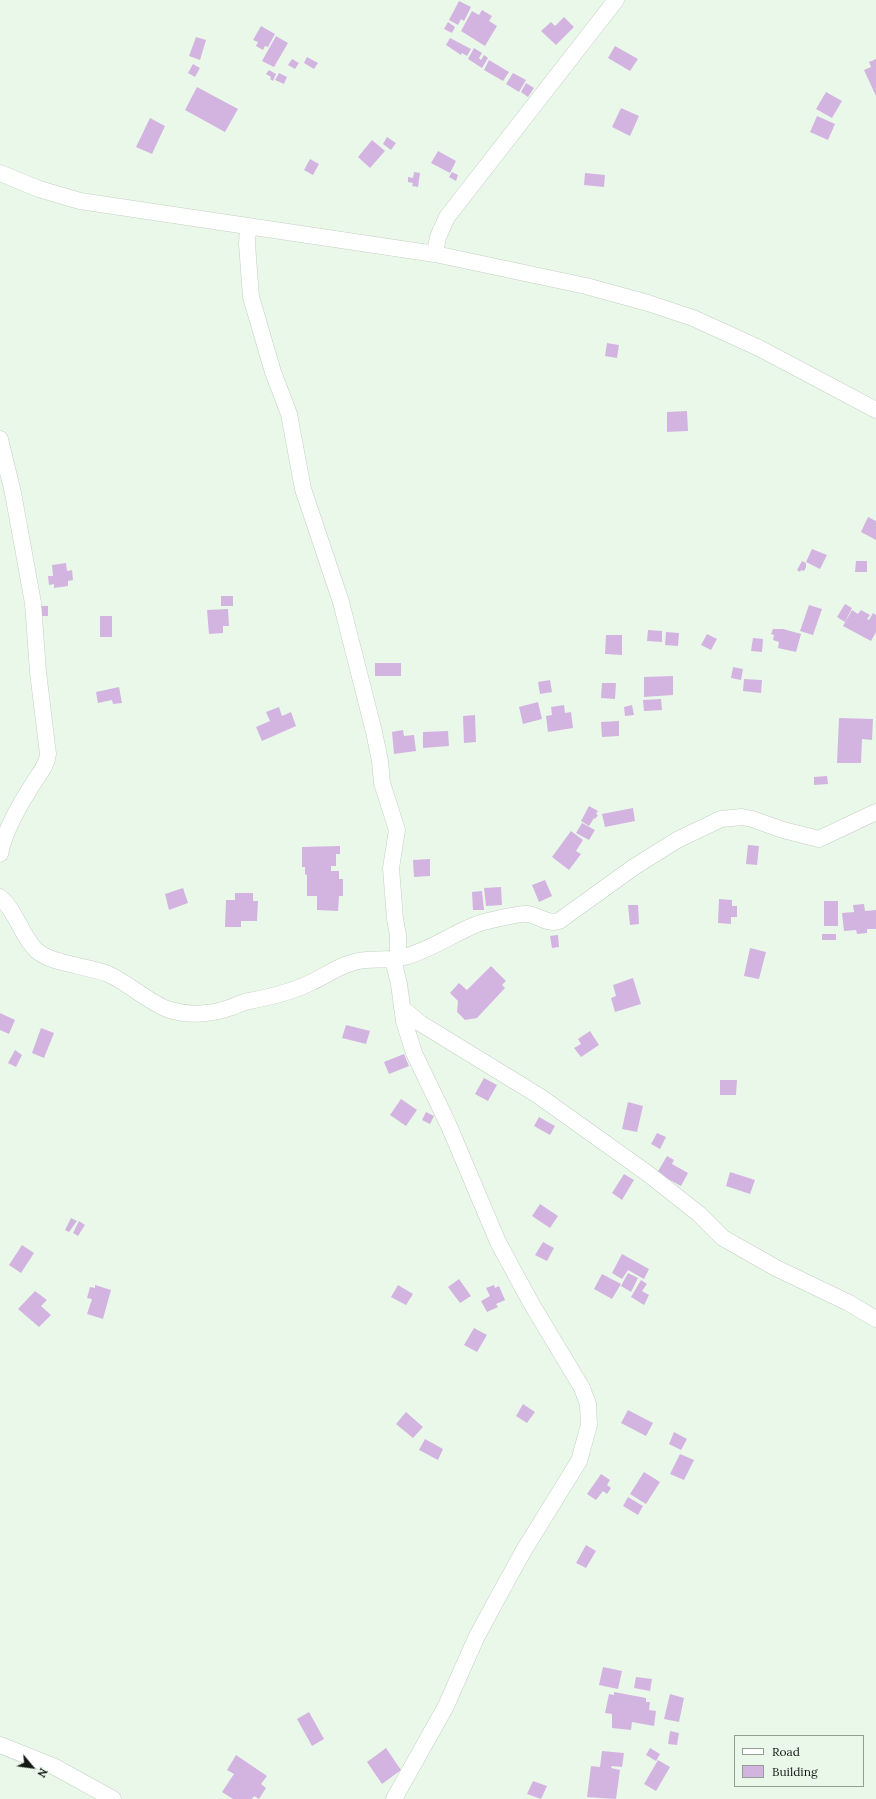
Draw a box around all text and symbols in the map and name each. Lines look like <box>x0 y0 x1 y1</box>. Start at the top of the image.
legend <box>734 1735 864 1787</box>
text: Road <box>772 1744 800 1759</box>
north arrow <box>12 1747 52 1787</box>
text: Building <box>772 1764 818 1779</box>
text: N <box>34 1766 51 1780</box>

